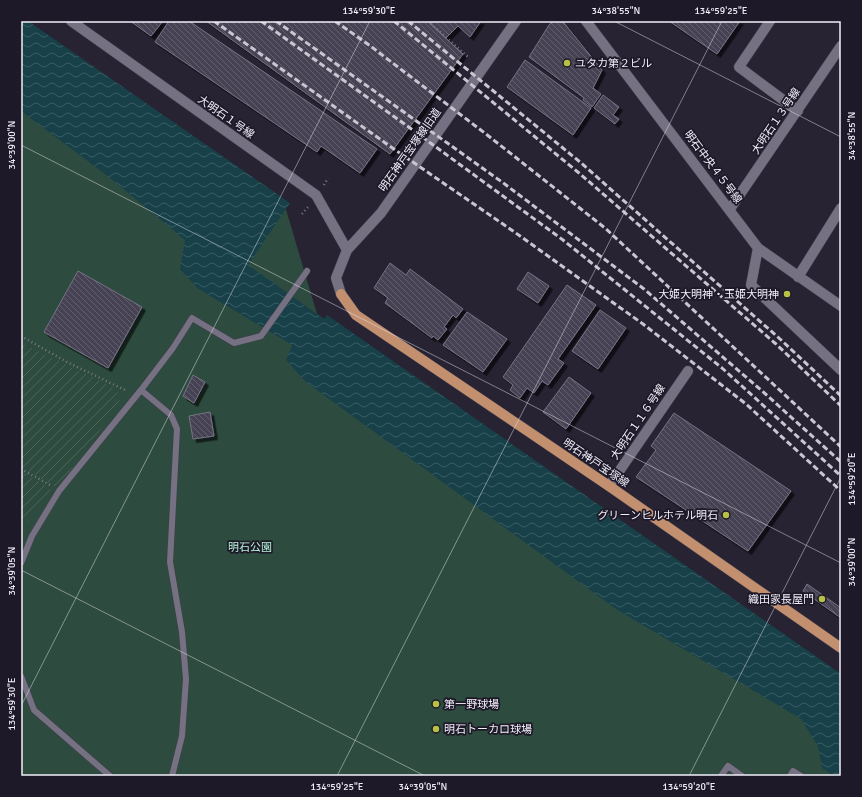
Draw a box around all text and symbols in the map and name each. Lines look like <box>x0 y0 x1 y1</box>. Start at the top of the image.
text: 134°59'30"E <box>342 5 396 17</box>
text: 34°38'55"N <box>592 5 640 17</box>
text: 134°59'25"E <box>694 5 748 17</box>
place label: ユタカ第２ビル <box>575 57 652 70</box>
marker: ユタカ第２ビル <box>562 58 572 68</box>
street label: 大明石１３号線 <box>749 85 803 157</box>
street label: 大明石１号線 <box>195 93 257 141</box>
street label: 明石神戸宝塚線旧道 <box>376 106 444 194</box>
text: 34°38'55"N <box>846 112 858 160</box>
text: 34°39'00"N <box>6 121 18 169</box>
street label: 明石中央４５号線 <box>681 128 745 206</box>
place label: 大姫大明神・玉姫大明神 <box>658 288 779 301</box>
marker: 大姫大明神・玉姫大明神 <box>782 289 792 299</box>
street label: 大明石１１６号線 <box>608 382 668 462</box>
street label: 明石神戸宝塚線 <box>560 436 632 490</box>
text: 134°59'20"E <box>846 452 858 506</box>
place label: グリーンヒルホテル明石 <box>598 509 718 522</box>
marker: グリーンヒルホテル明石 <box>721 510 731 520</box>
text: 34°39'00"N <box>846 538 858 586</box>
park label: 明石公園 <box>228 541 272 554</box>
text: 34°39'05"N <box>6 547 18 595</box>
place label: 織田家長屋門 <box>748 593 814 606</box>
marker: 織田家長屋門 <box>817 594 827 604</box>
text: 134°59'30"E <box>6 677 18 731</box>
place label: 第一野球場 <box>444 698 499 711</box>
marker: 第一野球場 <box>431 699 441 709</box>
place label: 明石トーカロ球場 <box>444 723 532 736</box>
marker: 明石トーカロ球場 <box>431 724 441 734</box>
text: 134°59'25"E <box>310 781 364 793</box>
text: 34°39'05"N <box>399 781 447 793</box>
text: 134°59'20"E <box>662 781 716 793</box>

